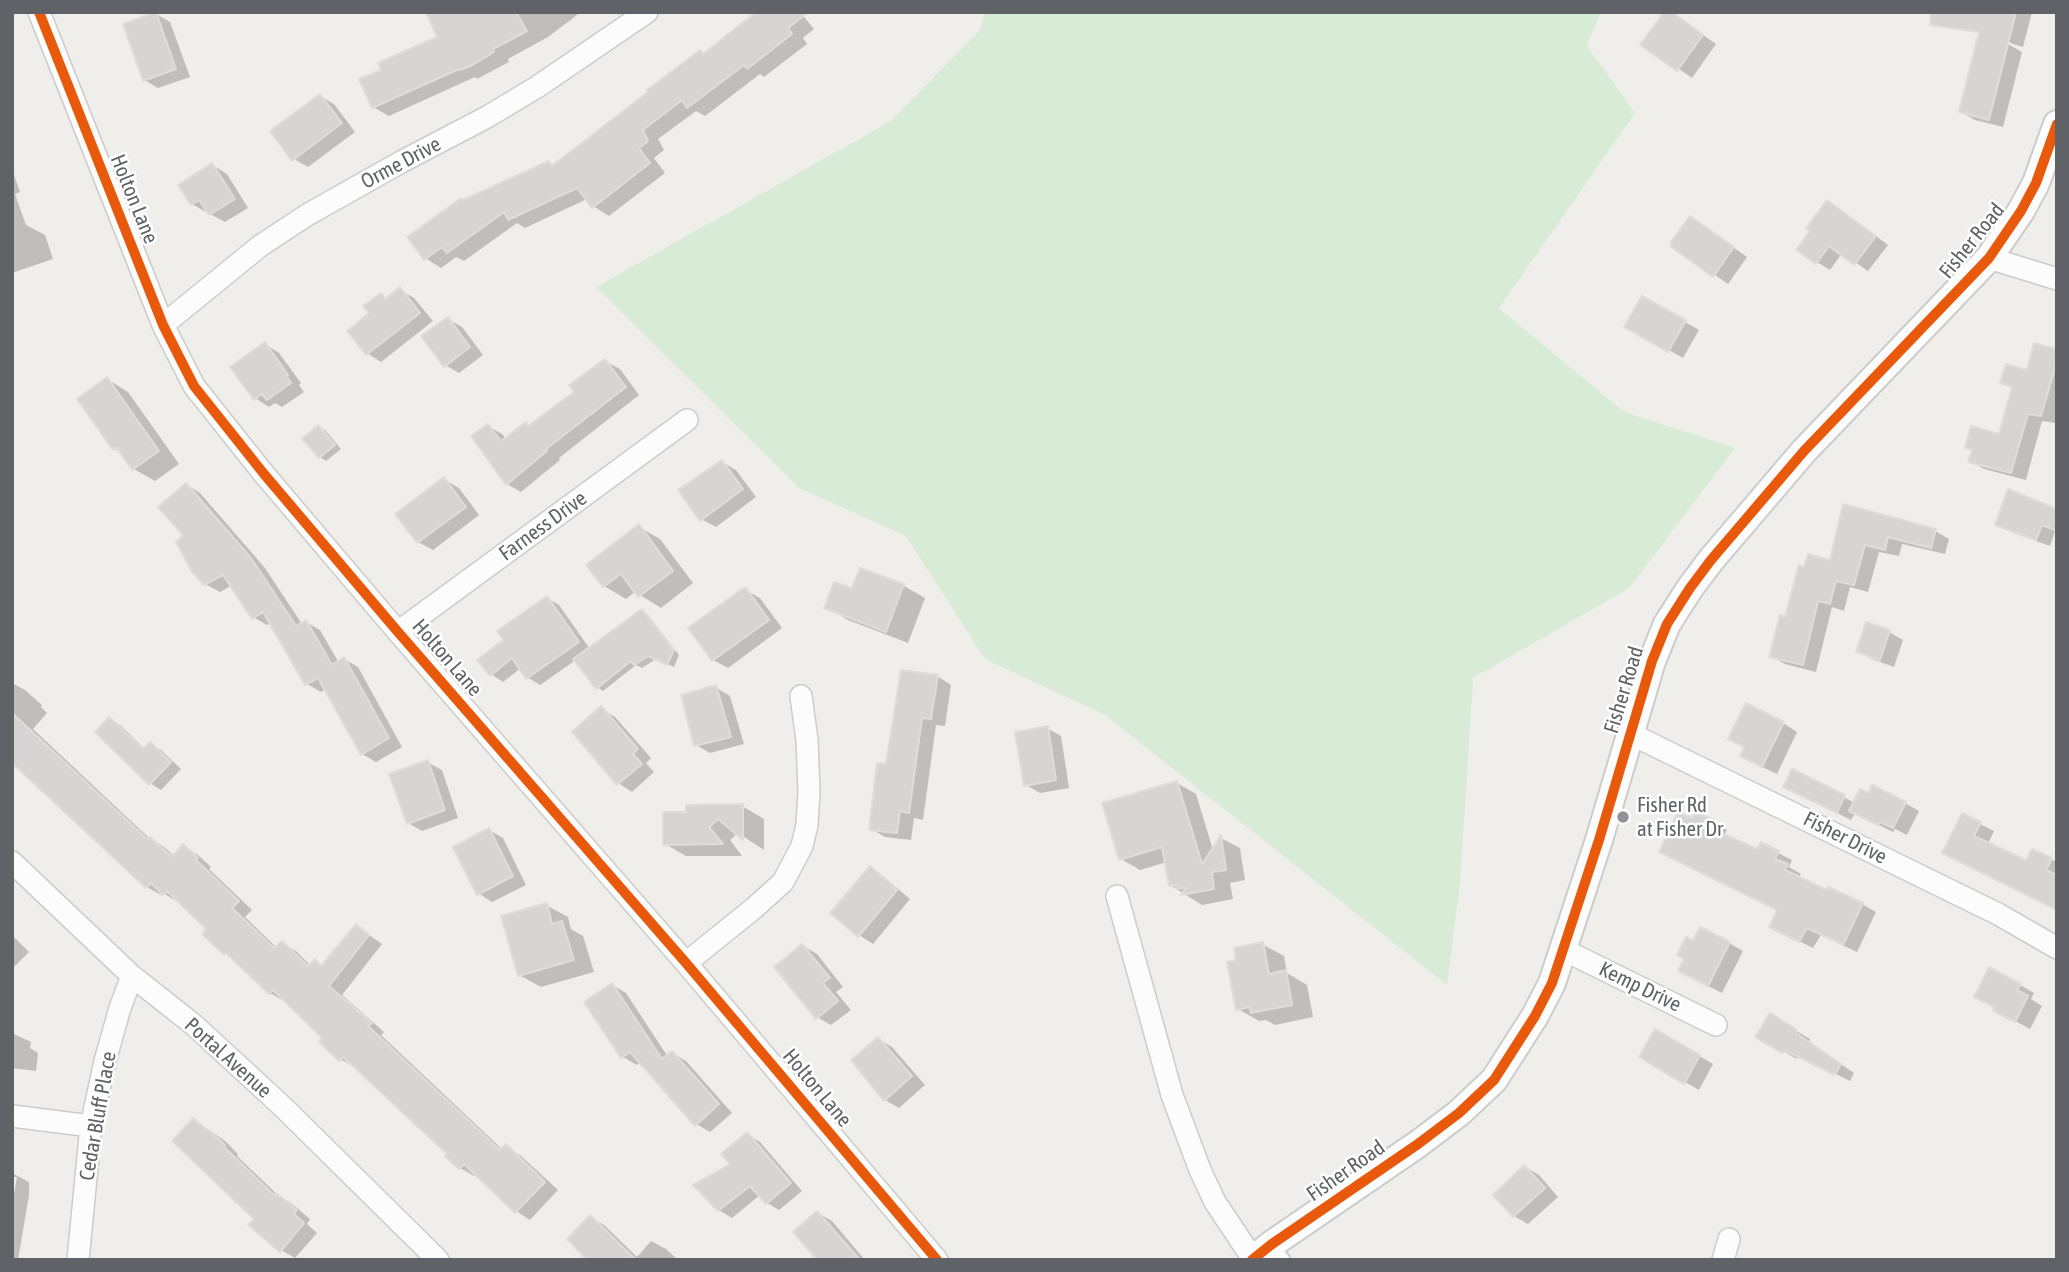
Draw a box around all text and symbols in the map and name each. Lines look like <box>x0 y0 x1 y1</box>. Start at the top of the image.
street label: Orme Drive <box>357 132 445 194</box>
street label: Holton Lane <box>105 151 163 247</box>
street label: Fisher Road <box>1934 198 2010 284</box>
street label: Farness Drive <box>494 486 592 566</box>
street label: Holton Lane <box>407 614 487 702</box>
street label: Fisher Road <box>1599 643 1649 737</box>
place label: Fisher Rd at Fisher Dr <box>1637 792 1723 842</box>
street label: Fisher Drive <box>1799 806 1891 870</box>
marker: Fisher Rd at Fisher Dr <box>1615 809 1631 825</box>
street label: Kemp Drive <box>1595 956 1685 1018</box>
street label: Portal Avenue <box>179 1012 277 1104</box>
street label: Holton Lane <box>777 1044 857 1132</box>
street label: Cedar Bluff Place <box>74 1050 122 1182</box>
street label: Fisher Road <box>1302 1135 1390 1207</box>

